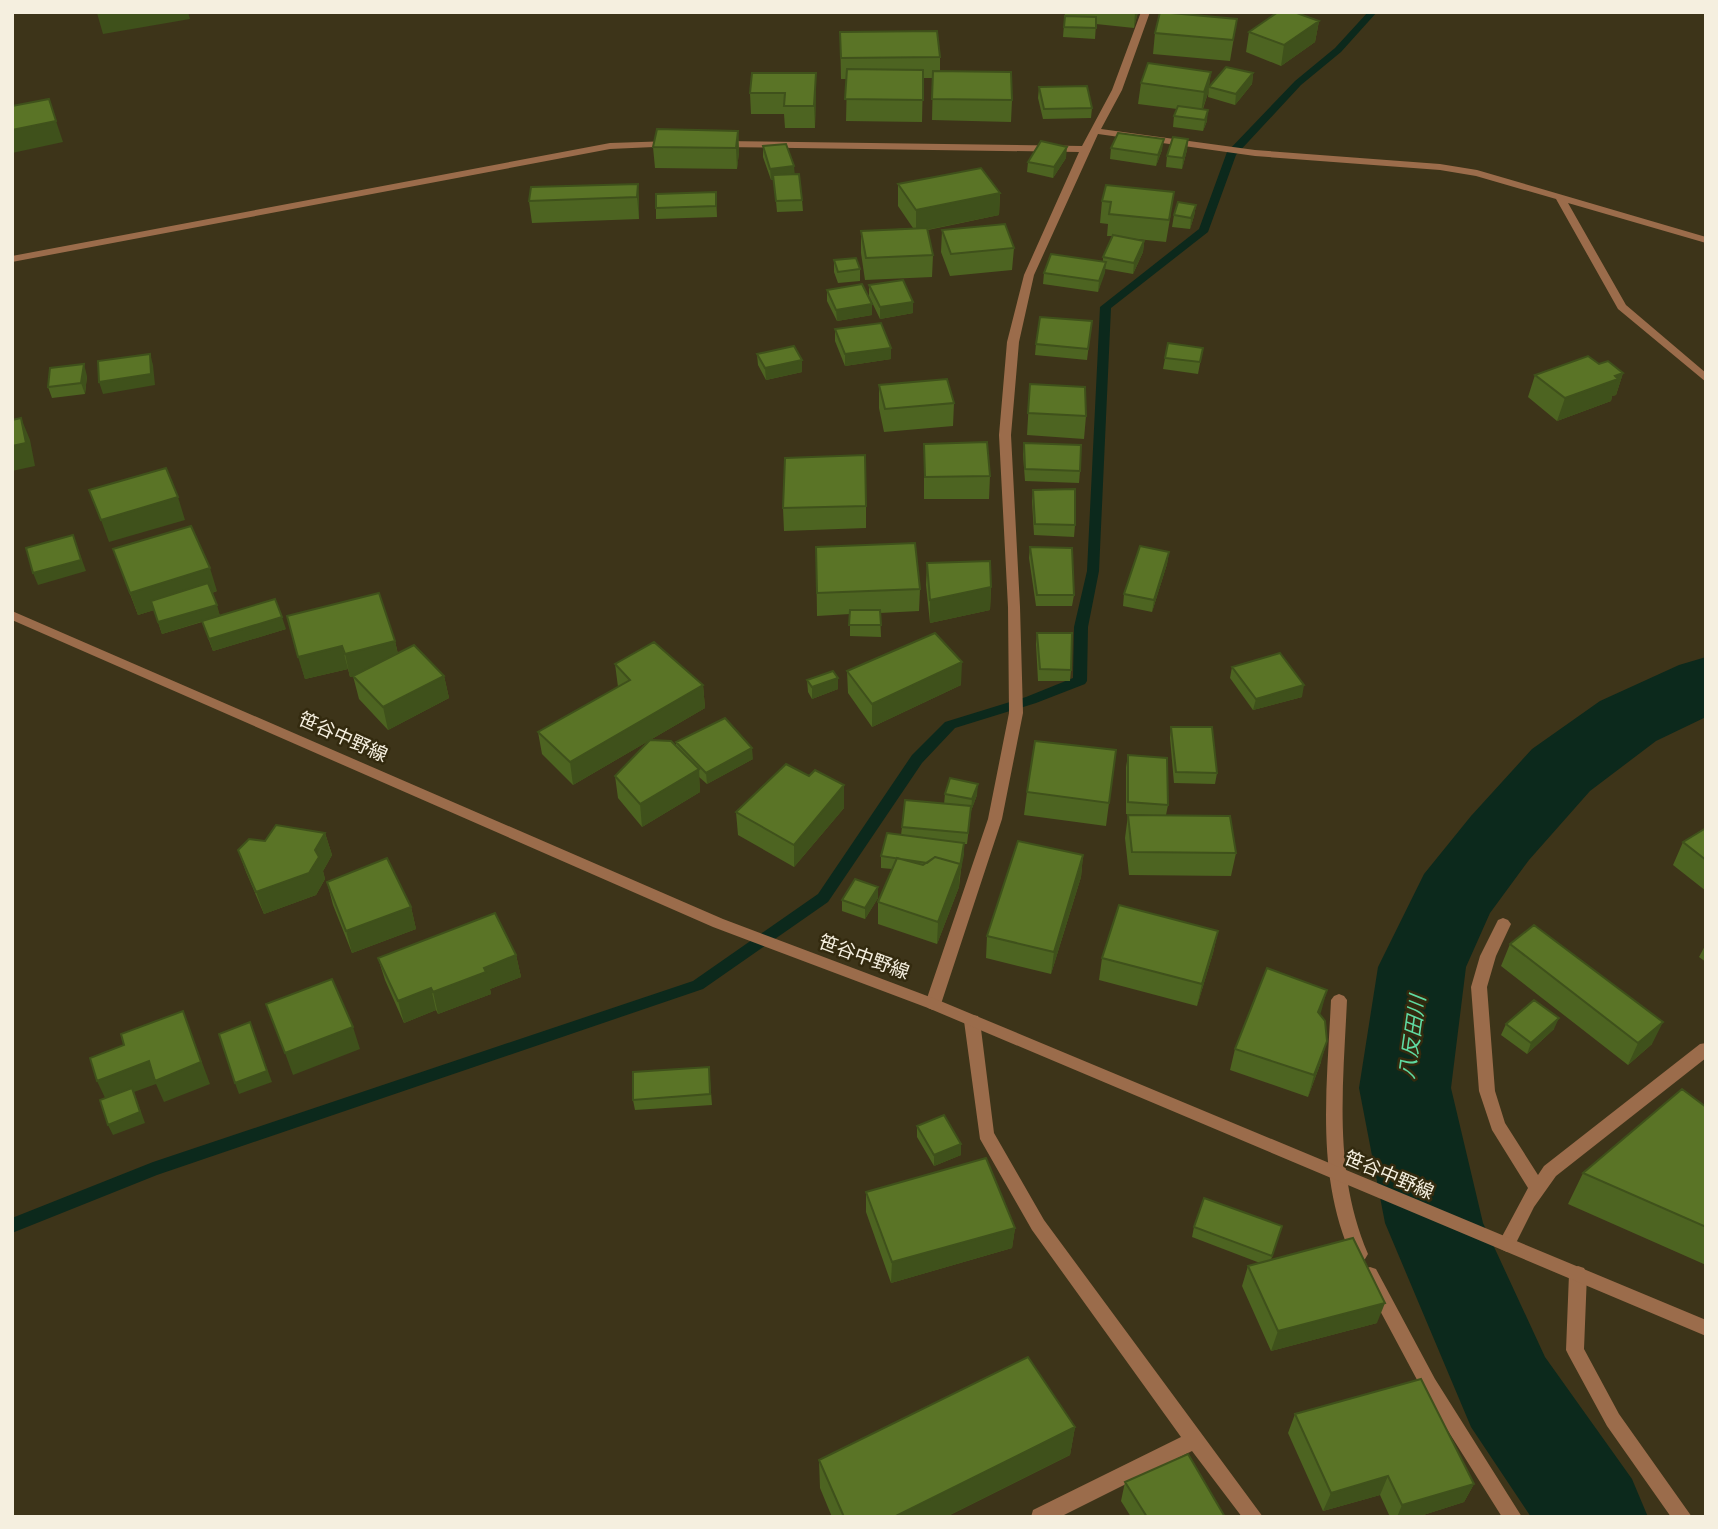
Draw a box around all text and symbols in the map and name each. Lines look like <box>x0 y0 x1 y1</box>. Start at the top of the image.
street label: 笹谷中野線 <box>294 705 392 769</box>
street label: 笹谷中野線 <box>815 928 913 986</box>
water label: 八反田川 <box>1392 991 1432 1081</box>
street label: 笹谷中野線 <box>1340 1144 1438 1206</box>

